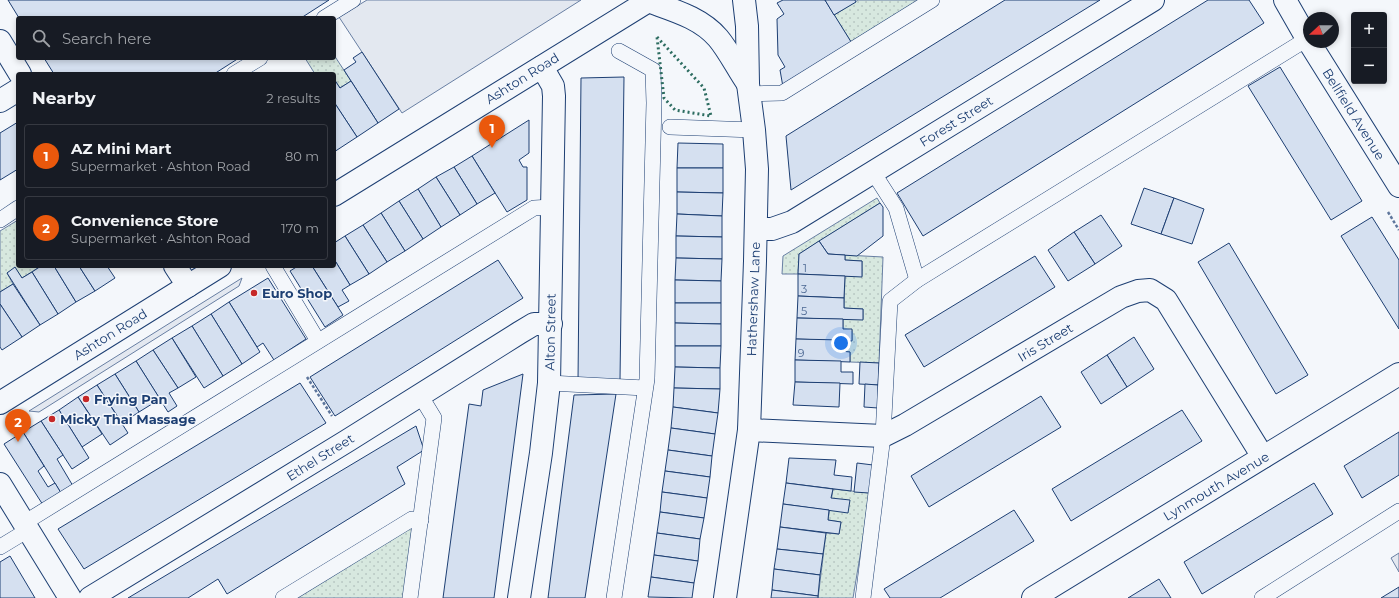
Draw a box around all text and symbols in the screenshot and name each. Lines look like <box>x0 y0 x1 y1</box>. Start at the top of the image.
north arrow <box>1303 12 1339 48</box>
map controls <box>1351 12 1387 84</box>
button: + <box>1351 12 1387 48</box>
search box <box>16 16 336 60</box>
icon: search <box>30 27 52 49</box>
text: Search here <box>62 29 151 48</box>
button: − <box>1351 48 1387 84</box>
street label: Ashton Road <box>482 49 562 107</box>
street label: Bellfield Avenue <box>1319 65 1389 163</box>
text: Nearby <box>32 88 96 108</box>
text: 2 results <box>266 90 320 106</box>
street label: Forest Street <box>916 92 996 150</box>
pin: 1 <box>479 115 505 148</box>
text: AZ Mini Mart <box>71 139 172 158</box>
text: 1 <box>43 148 49 164</box>
text: 80 m <box>285 148 319 164</box>
text: Supermarket · Ashton Road <box>71 158 251 174</box>
text: Convenience Store <box>71 211 219 230</box>
text: 2 <box>42 220 50 236</box>
text: 170 m <box>281 220 319 236</box>
text: Supermarket · Ashton Road <box>71 230 251 246</box>
street label: Hathershaw Lane <box>743 241 763 357</box>
house number: 1 <box>803 261 807 275</box>
house number: 3 <box>801 282 807 296</box>
place label: Euro Shop <box>262 285 332 301</box>
marker: Euro Shop <box>249 288 259 298</box>
street label: Alton Street <box>541 293 559 371</box>
house number: 5 <box>801 304 807 318</box>
street label: Ashton Road <box>70 305 150 363</box>
street label: Iris Street <box>1014 319 1076 365</box>
your location <box>831 333 851 353</box>
house number: 9 <box>798 346 805 360</box>
place label: Frying Pan <box>94 391 168 407</box>
marker: Frying Pan <box>81 394 91 404</box>
pin: 2 <box>5 409 31 442</box>
place label: Micky Thai Massage <box>60 411 196 427</box>
marker: Micky Thai Massage <box>47 414 57 424</box>
street label: Ethel Street <box>283 430 357 484</box>
street label: Lynmouth Avenue <box>1160 448 1272 524</box>

